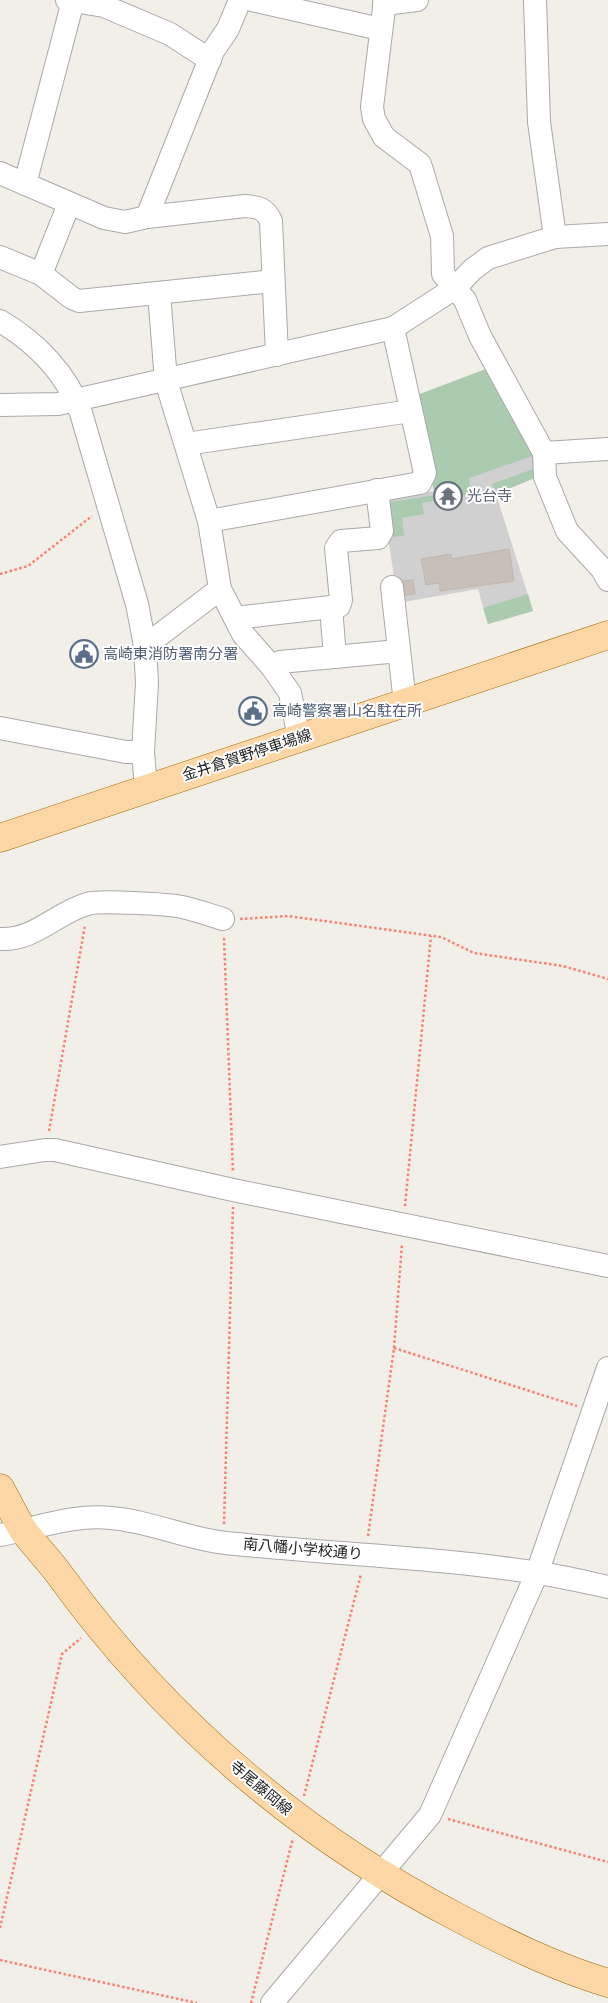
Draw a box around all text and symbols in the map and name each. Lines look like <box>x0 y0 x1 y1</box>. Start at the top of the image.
temple icon: 光台寺 <box>433 481 463 511</box>
place label: 光台寺 <box>467 485 512 507</box>
public building icon: 高崎東消防署南分署 <box>69 639 99 669</box>
place label: 高崎東消防署南分署 <box>103 643 238 665</box>
public building icon: 高崎警察署山名駐在所 <box>238 696 268 726</box>
place label: 高崎警察署山名駐在所 <box>272 700 422 722</box>
street label: 金井倉賀野停車場線 <box>179 724 315 786</box>
street label: 南八幡小学校通り <box>242 1533 364 1565</box>
street label: 寺尾藤岡線 <box>225 1755 297 1821</box>

